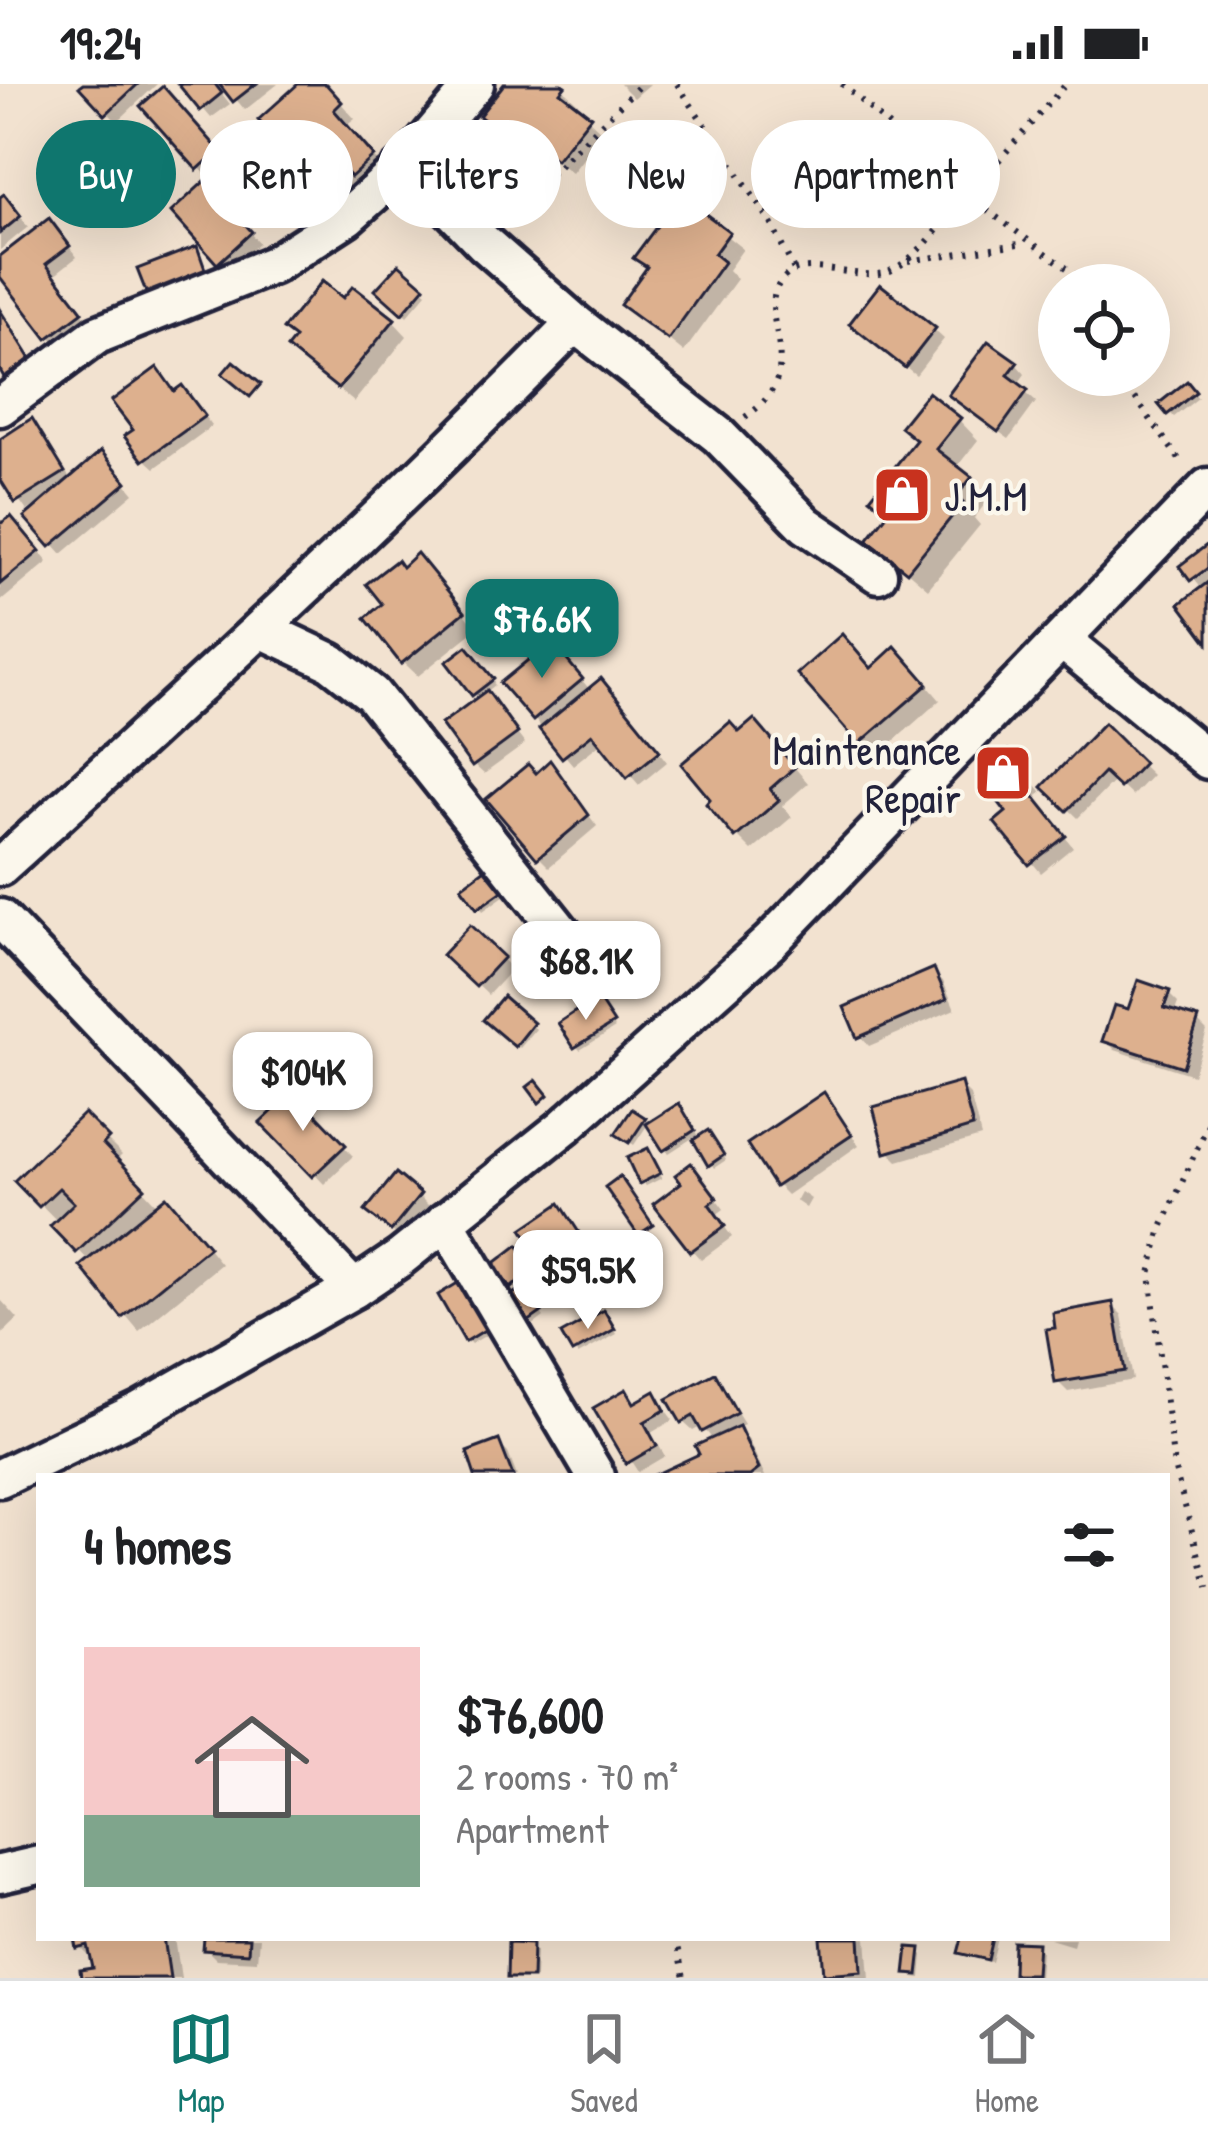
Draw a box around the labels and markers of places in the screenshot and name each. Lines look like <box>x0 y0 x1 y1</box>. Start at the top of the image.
shop icon: J.M.M <box>871 464 933 526</box>
place label: J.M.M <box>944 467 1028 524</box>
pin: $76.6K <box>444 579 640 681</box>
place label: Maintenance Repair <box>773 721 961 826</box>
shop icon: Maintenance Repair <box>972 742 1034 804</box>
pin: $68.1K <box>488 921 684 1023</box>
pin: $104K <box>219 1032 387 1134</box>
pin: $59.5K <box>490 1230 686 1332</box>

